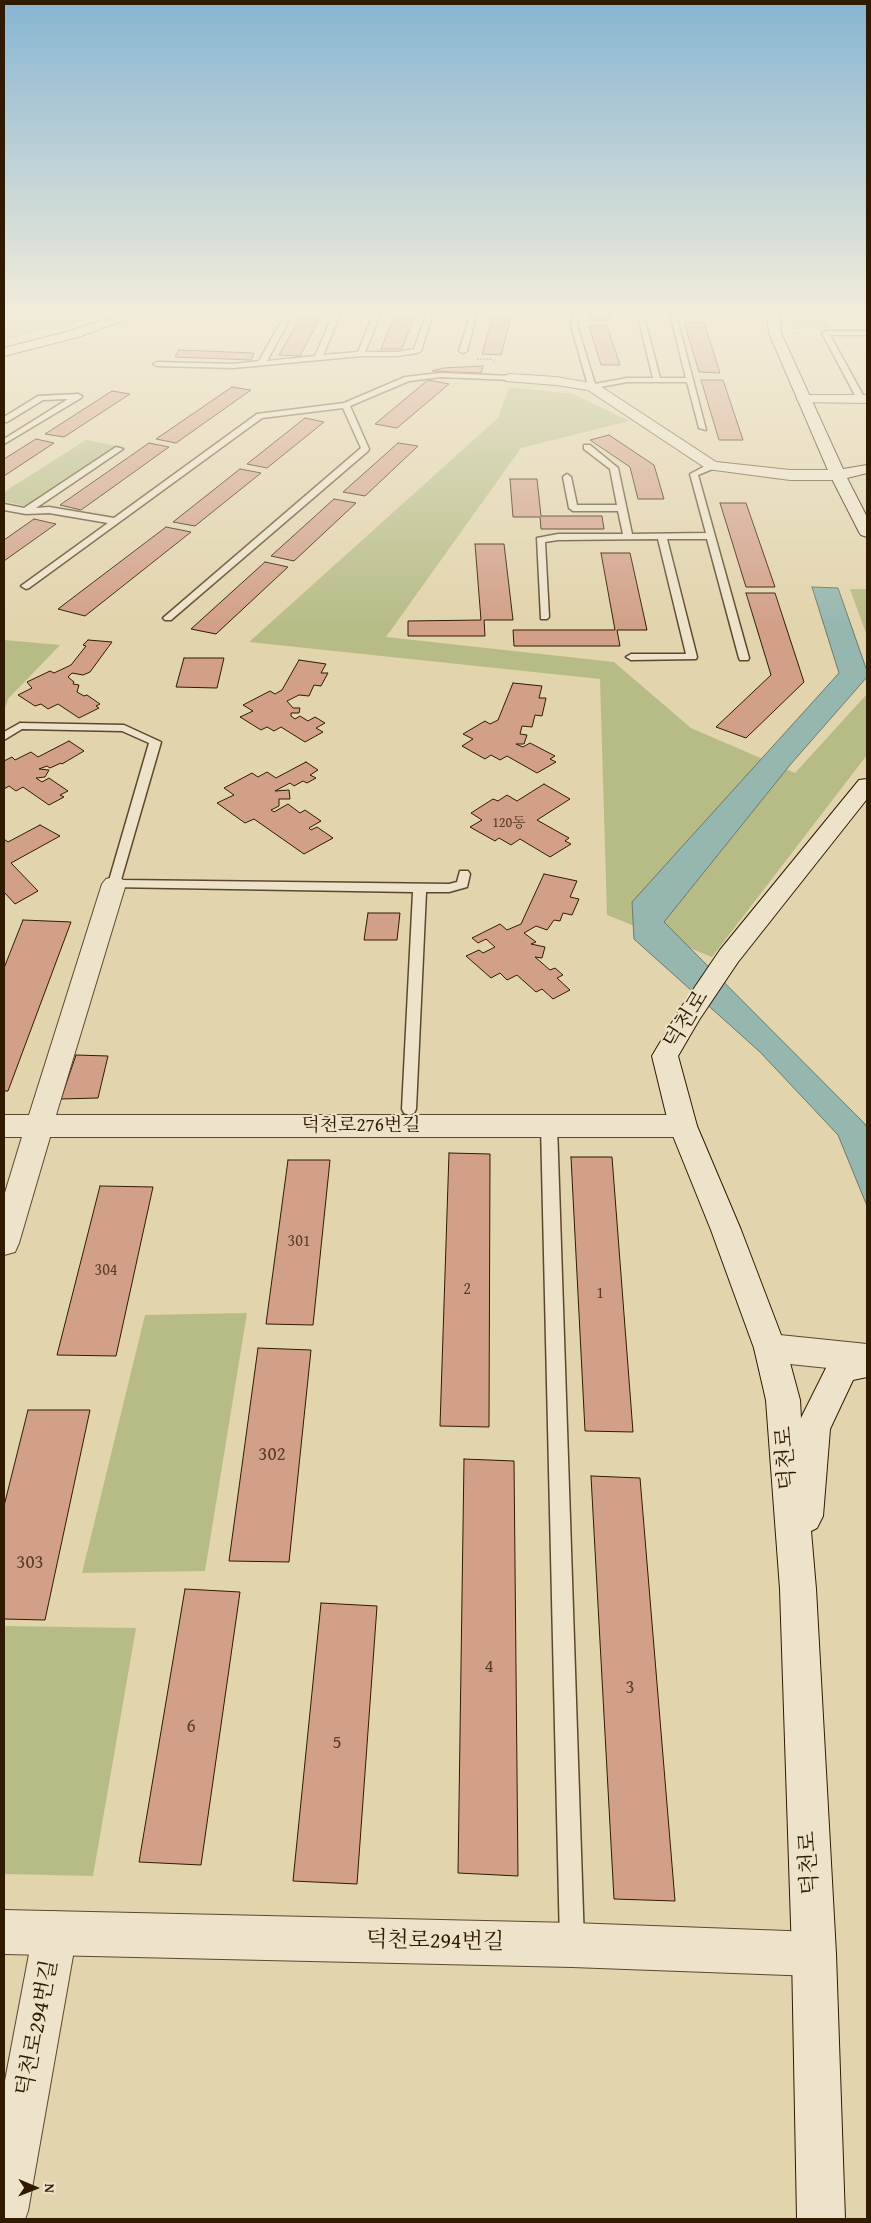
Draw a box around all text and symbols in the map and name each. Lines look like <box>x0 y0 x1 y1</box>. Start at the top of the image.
house number: 120동 <box>492 815 526 831</box>
street label: 덕천로 <box>659 986 715 1054</box>
street label: 덕천로276번길 <box>301 1115 421 1137</box>
house number: 301 <box>287 1232 311 1252</box>
house number: 304 <box>94 1261 118 1281</box>
house number: 2 <box>463 1280 471 1300</box>
house number: 1 <box>596 1284 604 1304</box>
street label: 덕천로 <box>772 1425 802 1491</box>
house number: 302 <box>258 1444 286 1466</box>
house number: 303 <box>16 1552 44 1574</box>
house number: 4 <box>484 1656 494 1678</box>
house number: 3 <box>625 1677 635 1699</box>
house number: 6 <box>186 1716 196 1738</box>
house number: 5 <box>332 1732 342 1754</box>
street label: 덕천로 <box>795 1830 825 1896</box>
street label: 덕천로294번길 <box>366 1928 504 1956</box>
street label: 덕천로294번길 <box>12 1958 64 2098</box>
north arrow <box>10 2163 60 2213</box>
text: N <box>40 2183 60 2193</box>

